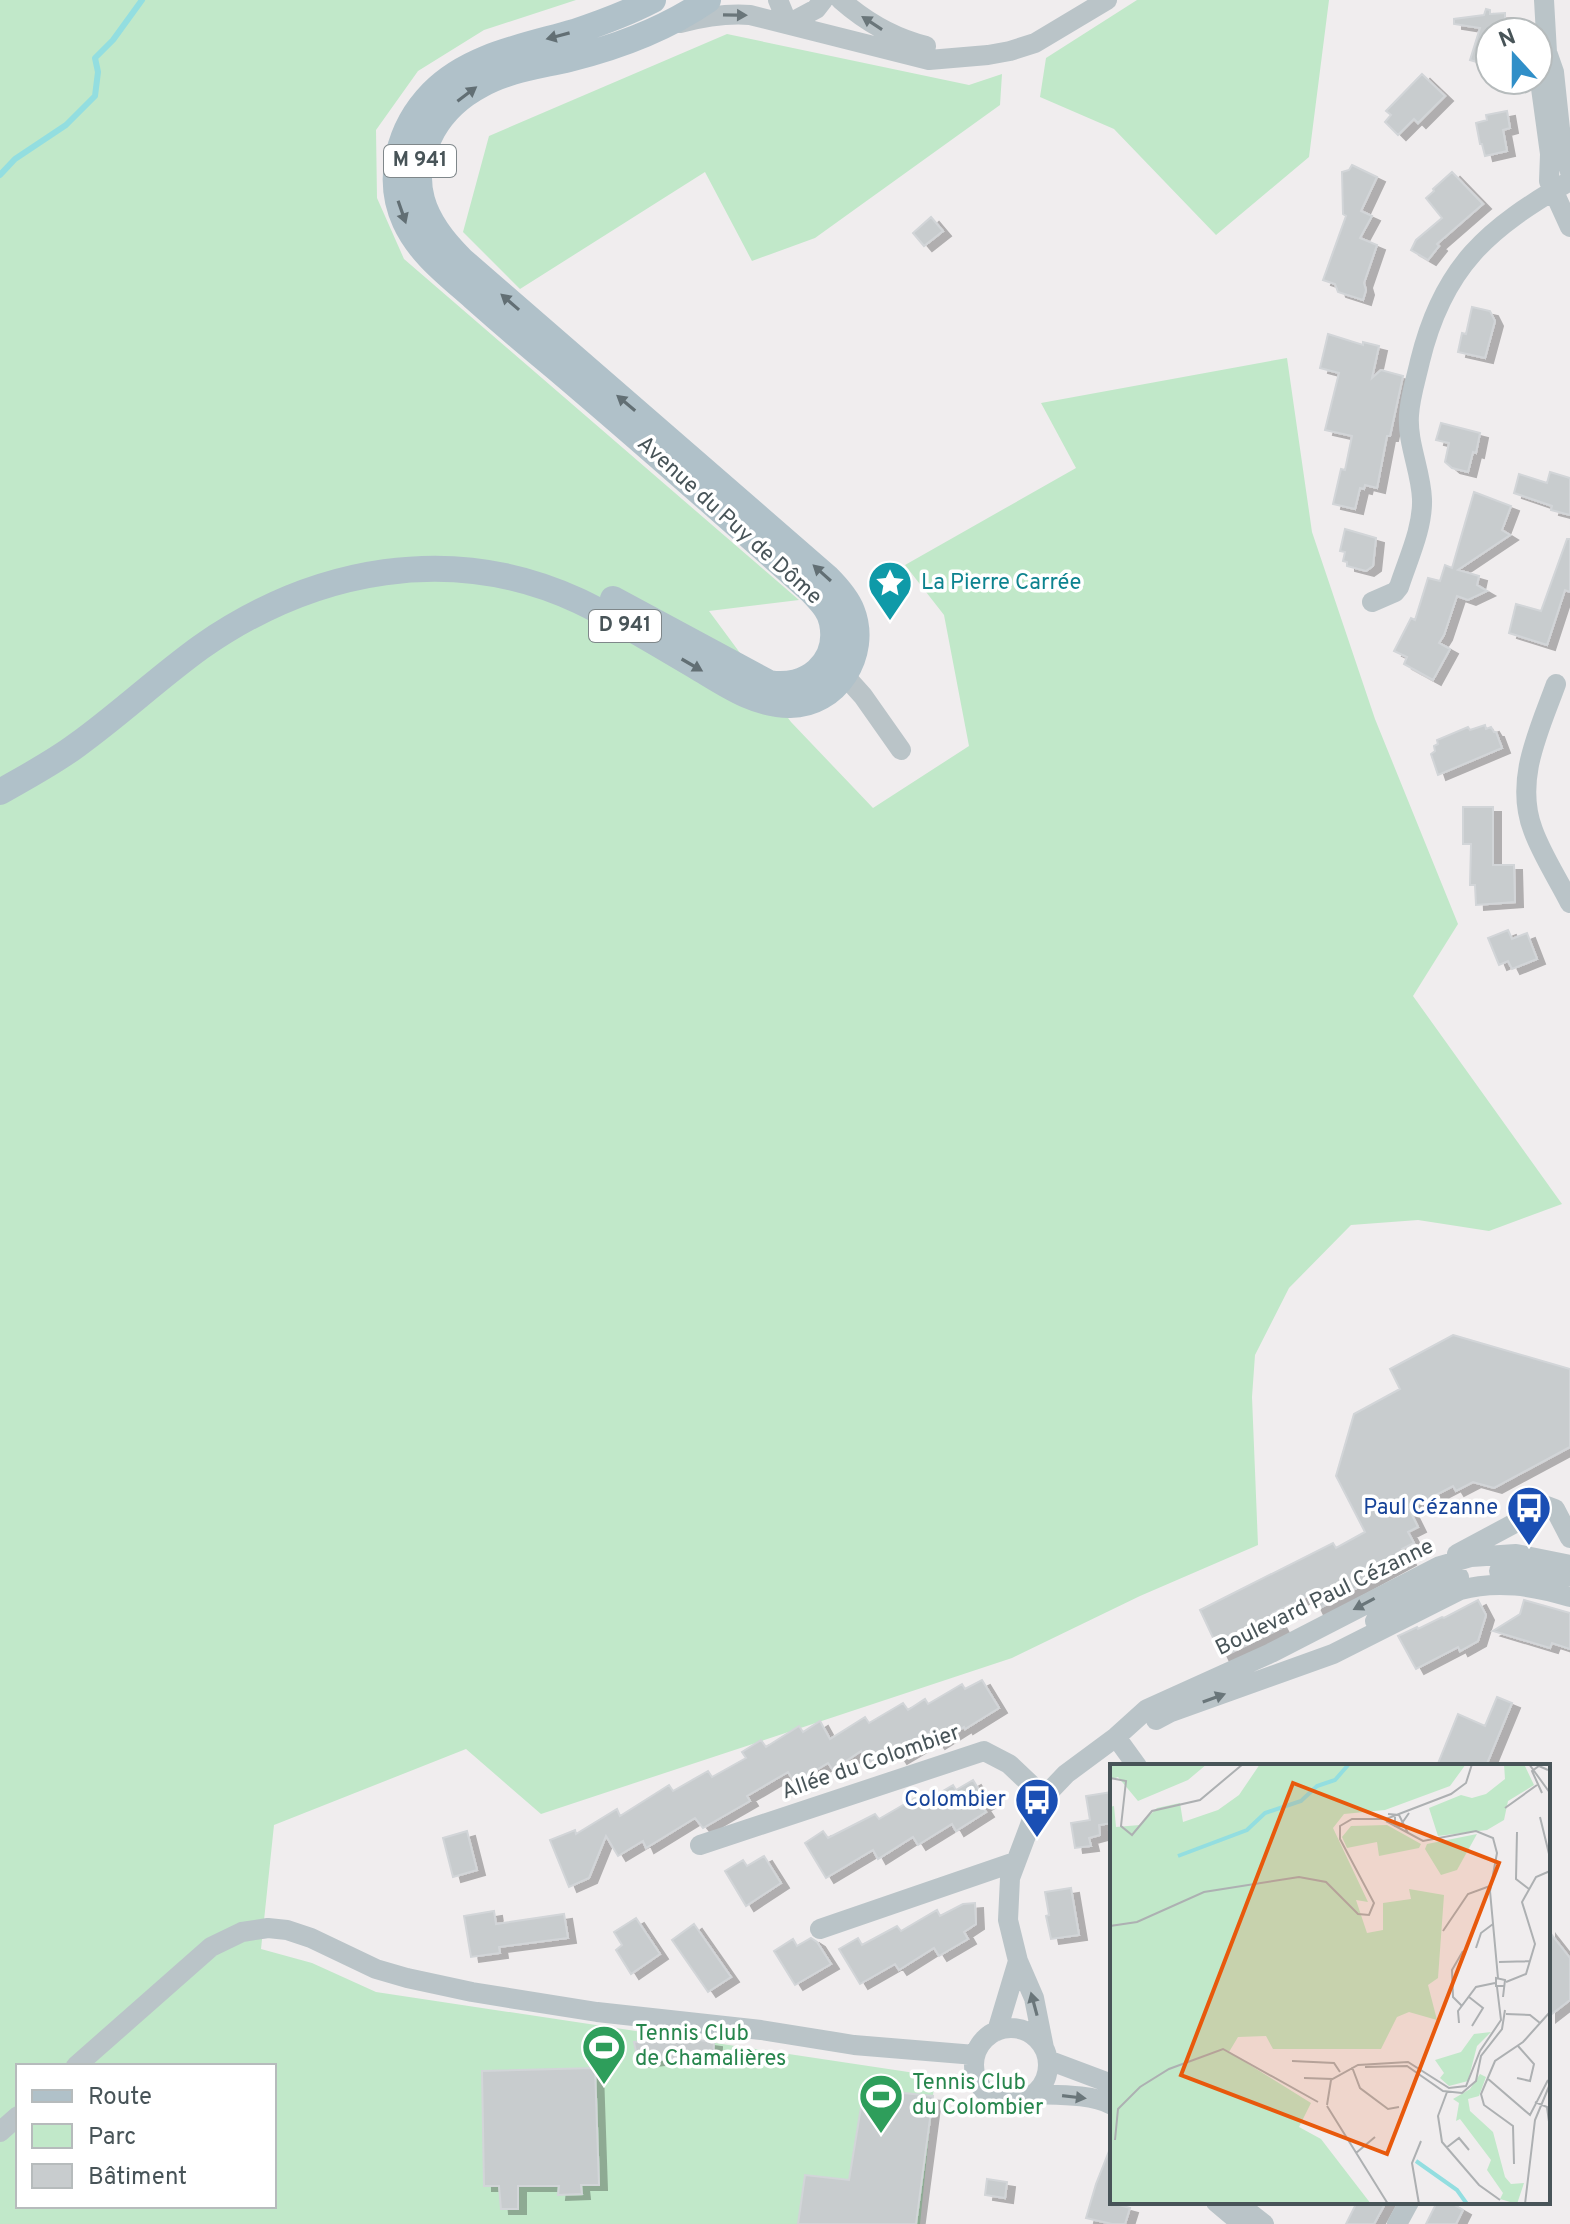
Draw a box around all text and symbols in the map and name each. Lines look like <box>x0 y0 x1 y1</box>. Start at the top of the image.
one-way arrow <box>723 8 749 21</box>
one-way arrow <box>862 16 883 31</box>
north arrow <box>1474 16 1554 96</box>
text: N <box>1496 24 1520 55</box>
one-way arrow <box>546 30 570 43</box>
one-way arrow <box>457 87 478 103</box>
road number: M 941 <box>384 145 456 177</box>
one-way arrow <box>397 200 409 224</box>
one-way arrow <box>500 294 520 311</box>
one-way arrow <box>616 394 635 412</box>
street label: Avenue du Puy de Dôme <box>631 431 827 611</box>
place icon: La Pierre Carrée <box>866 559 914 622</box>
one-way arrow <box>812 564 832 582</box>
place label: La Pierre Carrée <box>921 570 1081 597</box>
road number: D 941 <box>589 610 661 642</box>
one-way arrow <box>681 658 703 672</box>
bus stop icon: Paul Cézanne <box>1505 1484 1553 1547</box>
place label: Paul Cézanne <box>1363 1495 1498 1522</box>
street label: Boulevard Paul Cézanne <box>1212 1533 1438 1663</box>
one-way arrow <box>1353 1597 1375 1611</box>
one-way arrow <box>1202 1691 1226 1704</box>
street label: Allée du Colombier <box>778 1720 964 1806</box>
inset map <box>1110 1764 1550 2204</box>
bus stop icon: Colombier <box>1013 1776 1061 1839</box>
place label: Colombier <box>904 1787 1006 1813</box>
one-way arrow <box>1027 1991 1040 2015</box>
place label: Tennis Club de Chamalières <box>635 2021 786 2073</box>
sports icon: Tennis Club de Chamalières <box>580 2023 628 2086</box>
legend <box>16 2064 276 2208</box>
place label: Tennis Club du Colombier <box>912 2070 1044 2122</box>
sports icon: Tennis Club du Colombier <box>857 2072 905 2135</box>
text: Route <box>88 2083 152 2113</box>
one-way arrow <box>1061 2090 1086 2103</box>
text: Parc <box>88 2123 136 2153</box>
text: Bâtiment <box>88 2163 187 2193</box>

